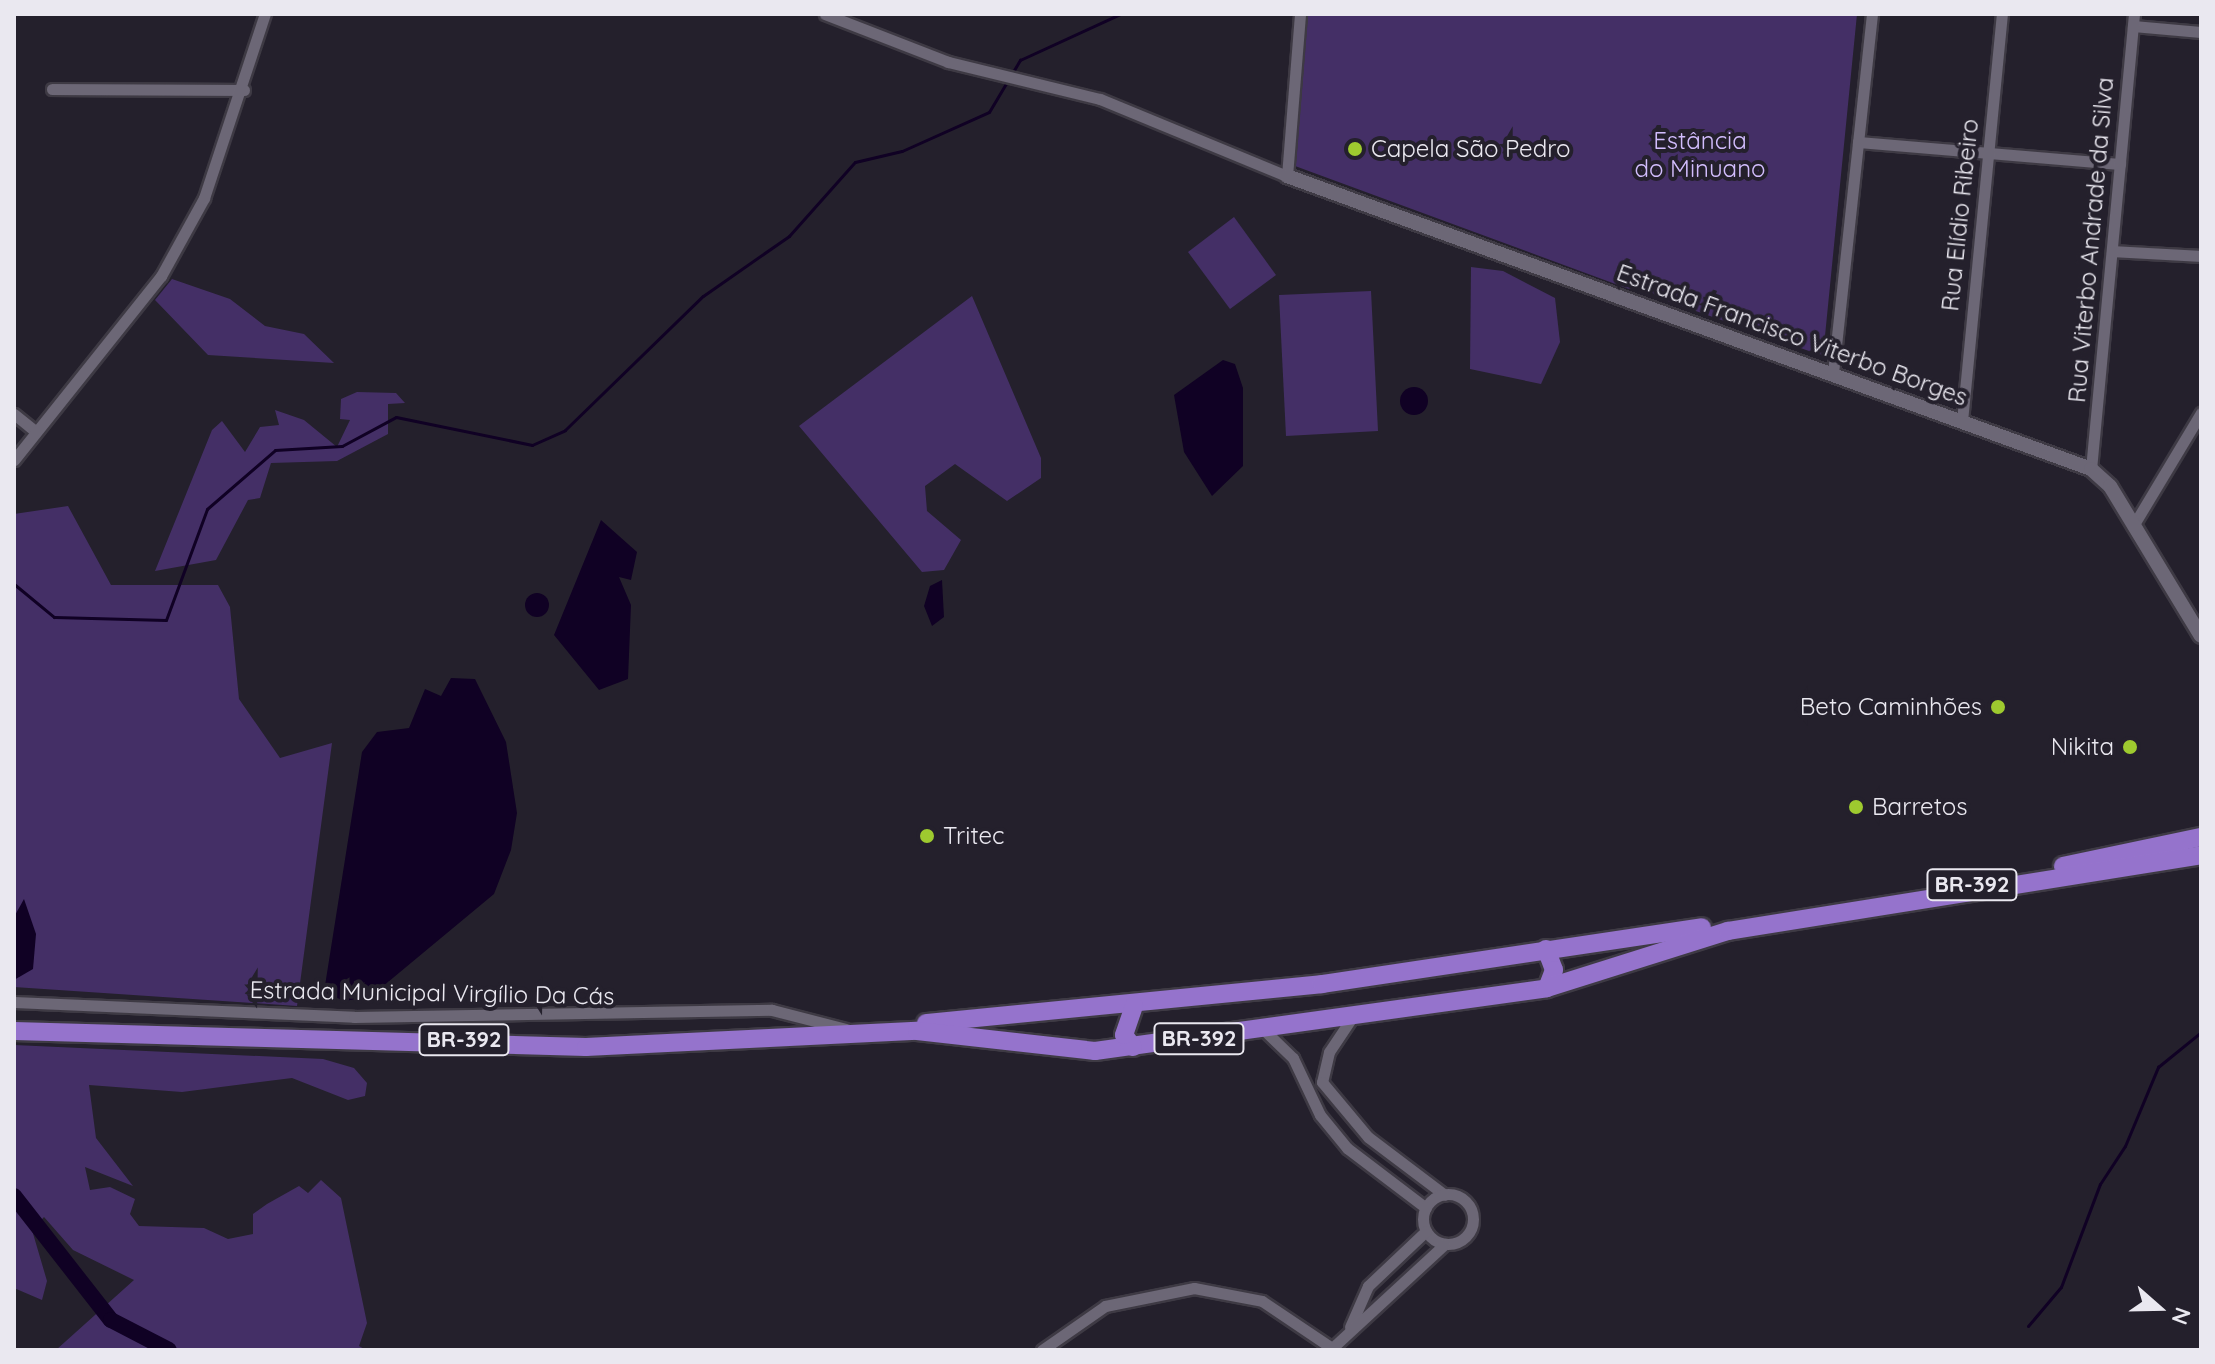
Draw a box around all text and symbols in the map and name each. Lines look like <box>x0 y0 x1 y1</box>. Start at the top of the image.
street label: Rua Viterbo Andrade da Silva <box>2062 76 2120 404</box>
street label: Rua Elídio Ribeiro <box>1936 117 1984 313</box>
park label: Estância do Minuano <box>1634 127 1766 183</box>
place label: Capela São Pedro <box>1371 135 1570 163</box>
marker: Capela São Pedro <box>1346 140 1364 158</box>
street label: Estrada Francisco Viterbo Borges <box>1613 258 1971 412</box>
place label: Beto Caminhões <box>1800 693 1982 721</box>
marker: Beto Caminhões <box>1989 698 2007 716</box>
place label: Nikita <box>2051 733 2114 761</box>
marker: Nikita <box>2121 738 2139 756</box>
place label: Barretos <box>1872 793 1967 821</box>
marker: Barretos <box>1847 798 1865 816</box>
place label: Tritec <box>943 822 1004 850</box>
marker: Tritec <box>918 827 936 845</box>
road number: BR-392 <box>1926 867 2018 903</box>
street label: Estrada Municipal Virgílio Da Cás <box>249 975 615 1011</box>
road number: BR-392 <box>1153 1021 1245 1057</box>
road number: BR-392 <box>418 1022 510 1058</box>
north arrow <box>2119 1268 2199 1348</box>
text: N <box>2166 1304 2197 1329</box>

